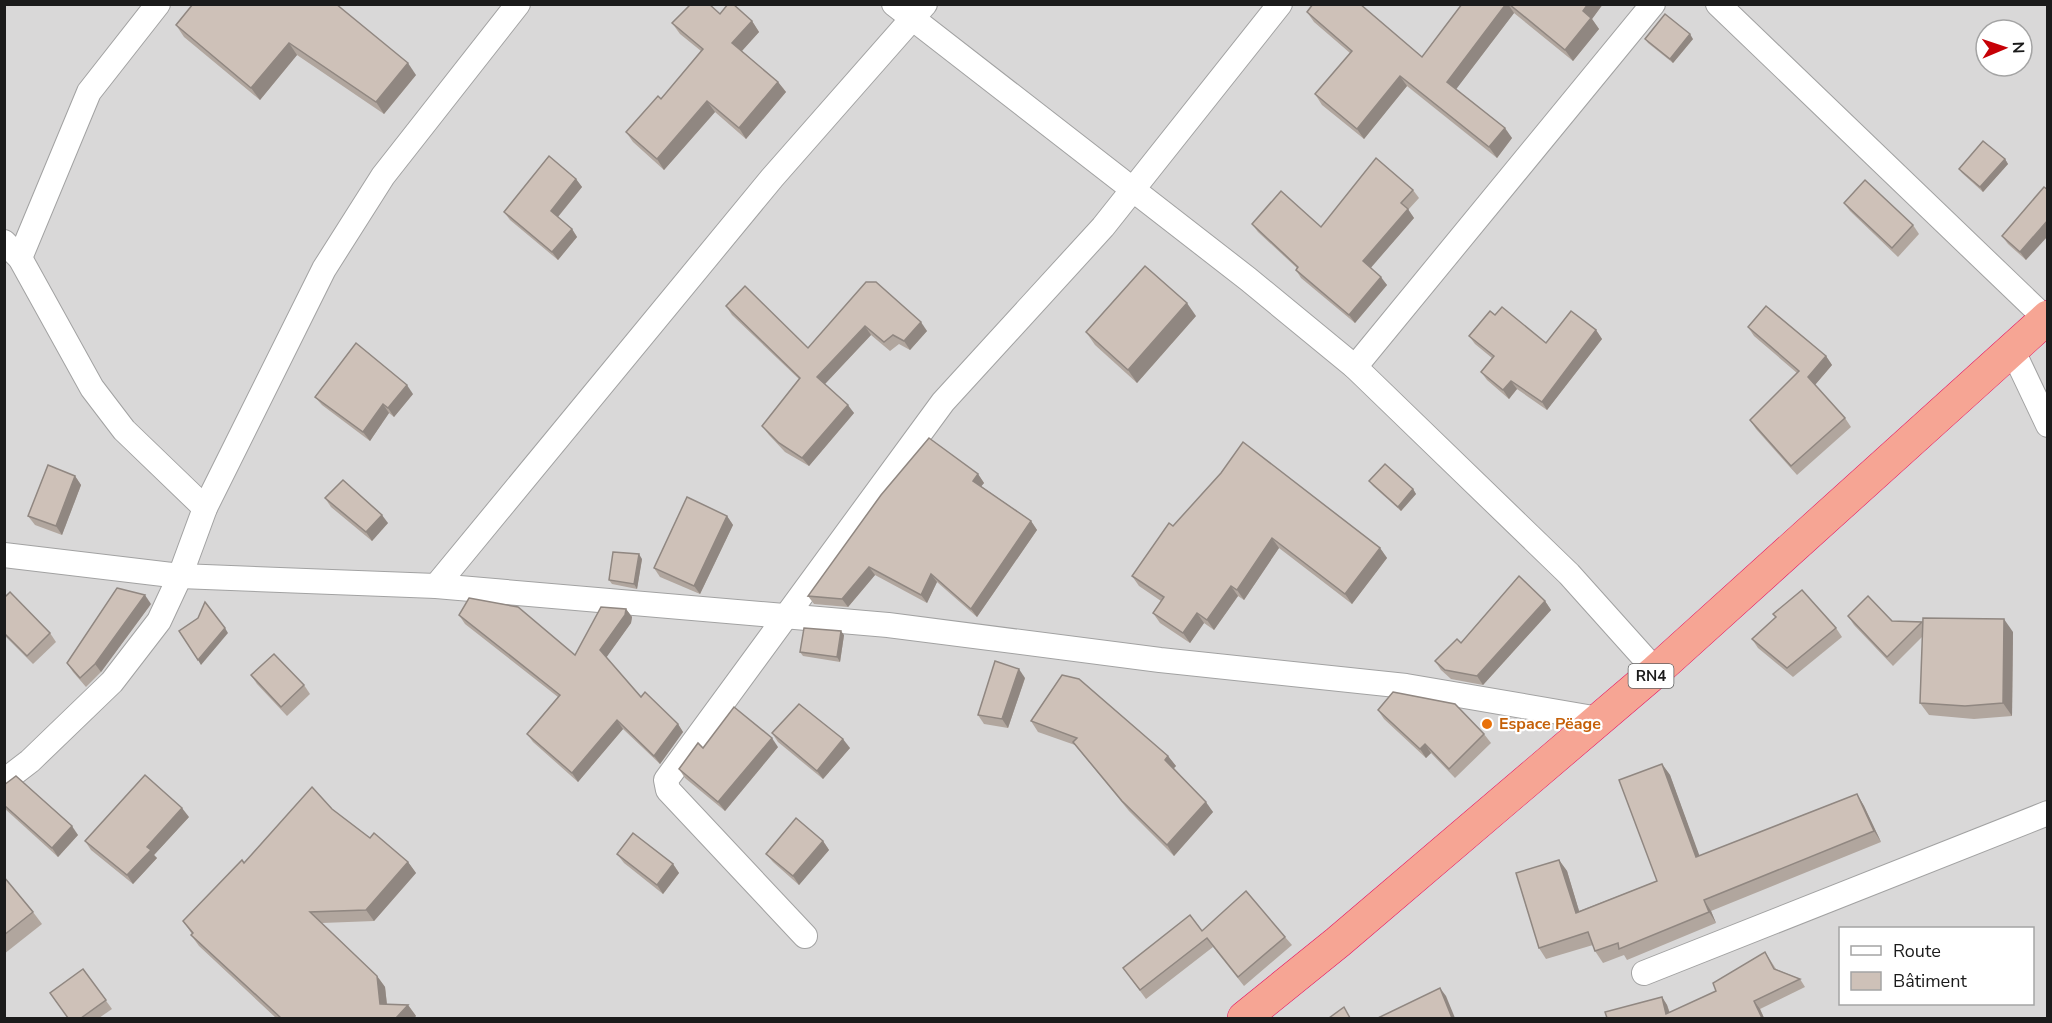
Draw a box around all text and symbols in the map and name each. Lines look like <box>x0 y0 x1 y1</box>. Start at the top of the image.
north arrow <box>1974 18 2034 78</box>
text: N <box>2007 41 2029 54</box>
road number: RN4 <box>1628 664 1674 688</box>
place label: Espace Pëage <box>1499 713 1601 735</box>
marker: Espace Pëage <box>1480 717 1494 731</box>
legend <box>1839 927 2034 1005</box>
text: Route <box>1893 939 1941 963</box>
text: Bâtiment <box>1893 969 1967 993</box>

